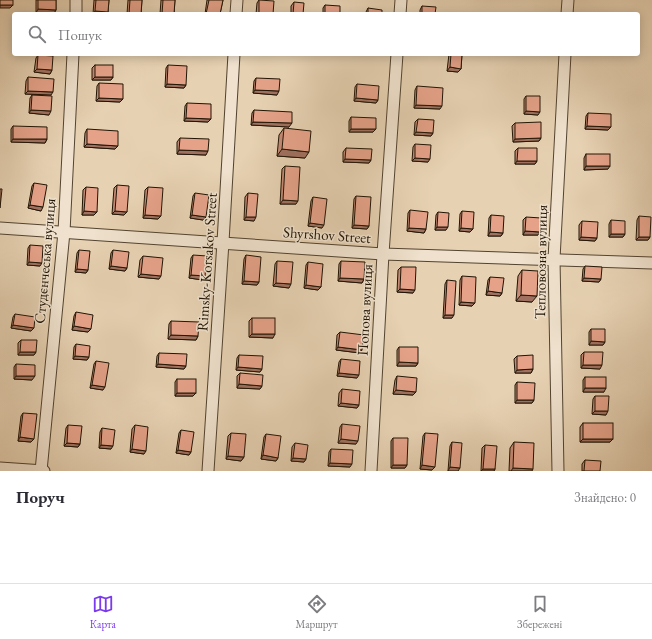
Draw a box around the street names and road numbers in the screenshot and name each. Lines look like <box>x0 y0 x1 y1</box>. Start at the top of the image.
street label: Rimsky-Korsakov Street <box>192 192 221 332</box>
street label: Студєнчеська вулиця <box>30 197 59 324</box>
street label: Тепловозна вулиця <box>530 204 551 319</box>
street label: Shyrshov Street <box>282 222 372 247</box>
street label: Попова вулиця <box>353 263 376 356</box>

